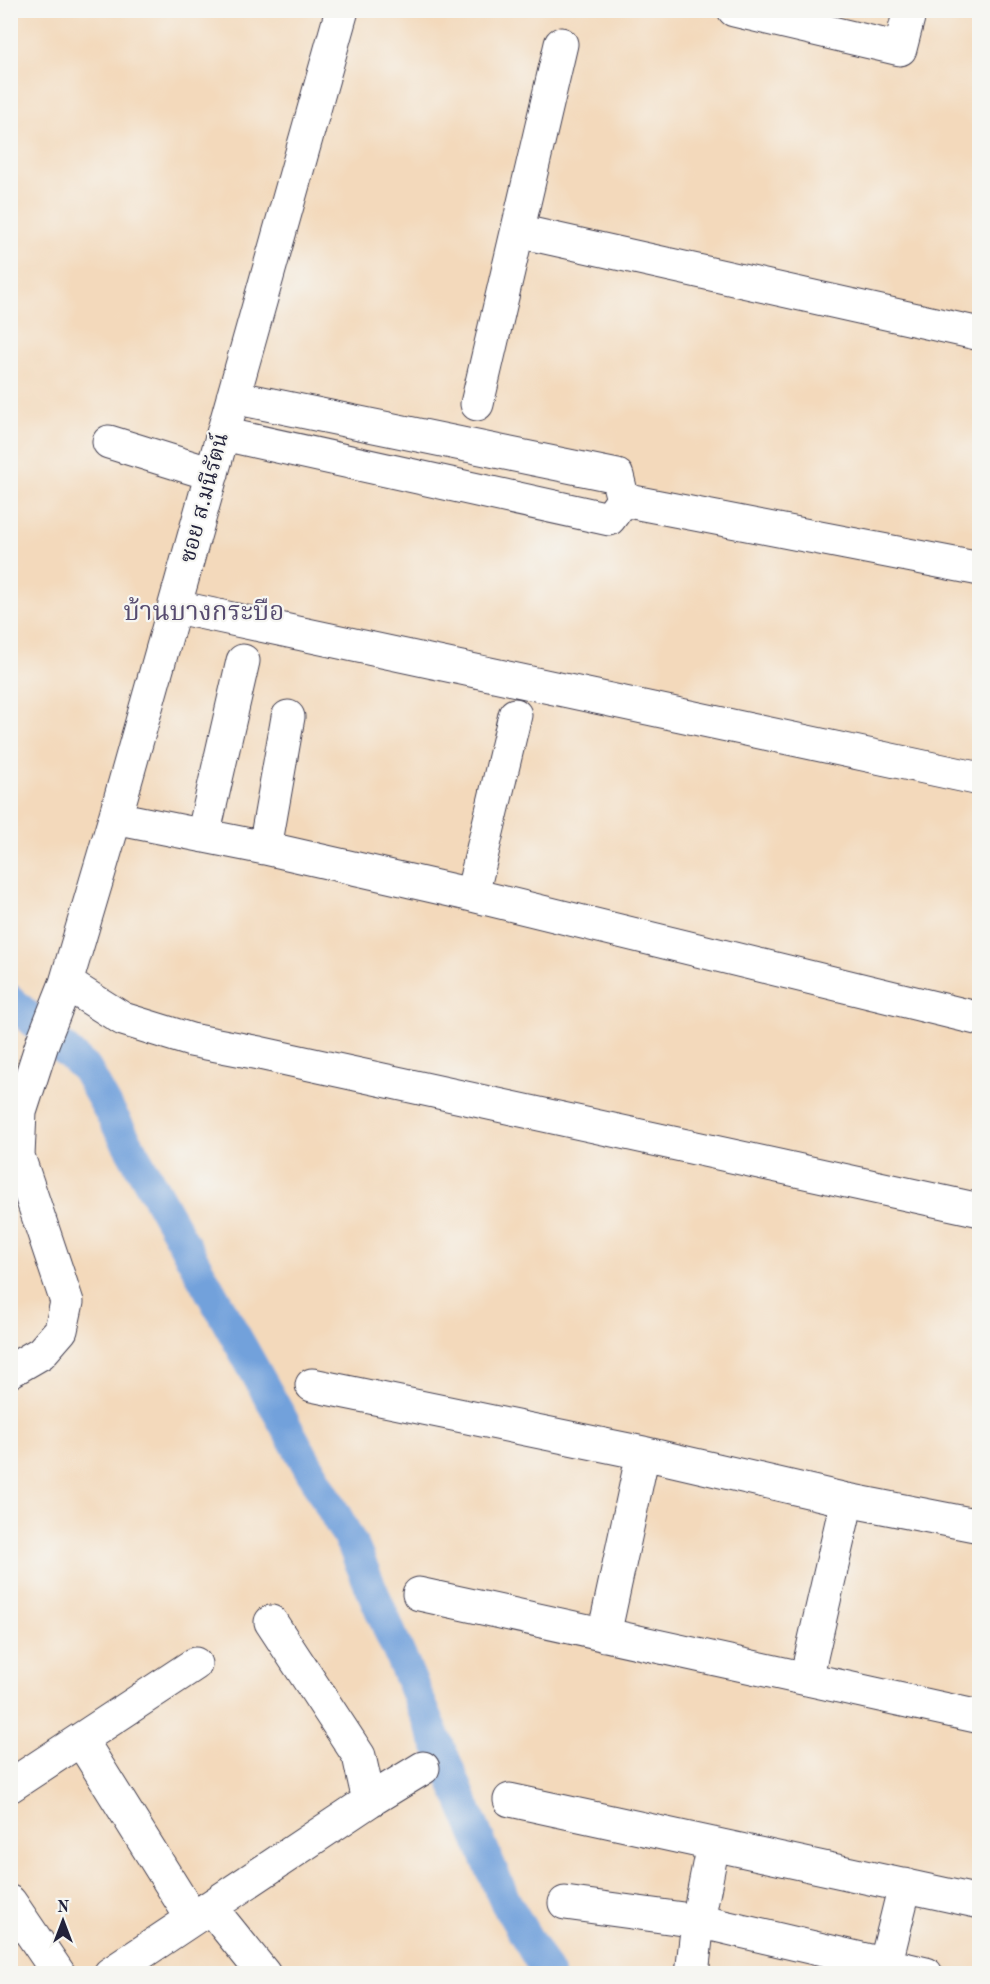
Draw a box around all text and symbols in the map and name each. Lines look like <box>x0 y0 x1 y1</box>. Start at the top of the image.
street label: ซอย ส.มนีรัตน์ <box>174 430 233 565</box>
district label: บ้านบางกระบือ <box>124 597 284 626</box>
north arrow <box>33 1891 93 1951</box>
text: N <box>57 1900 70 1916</box>

